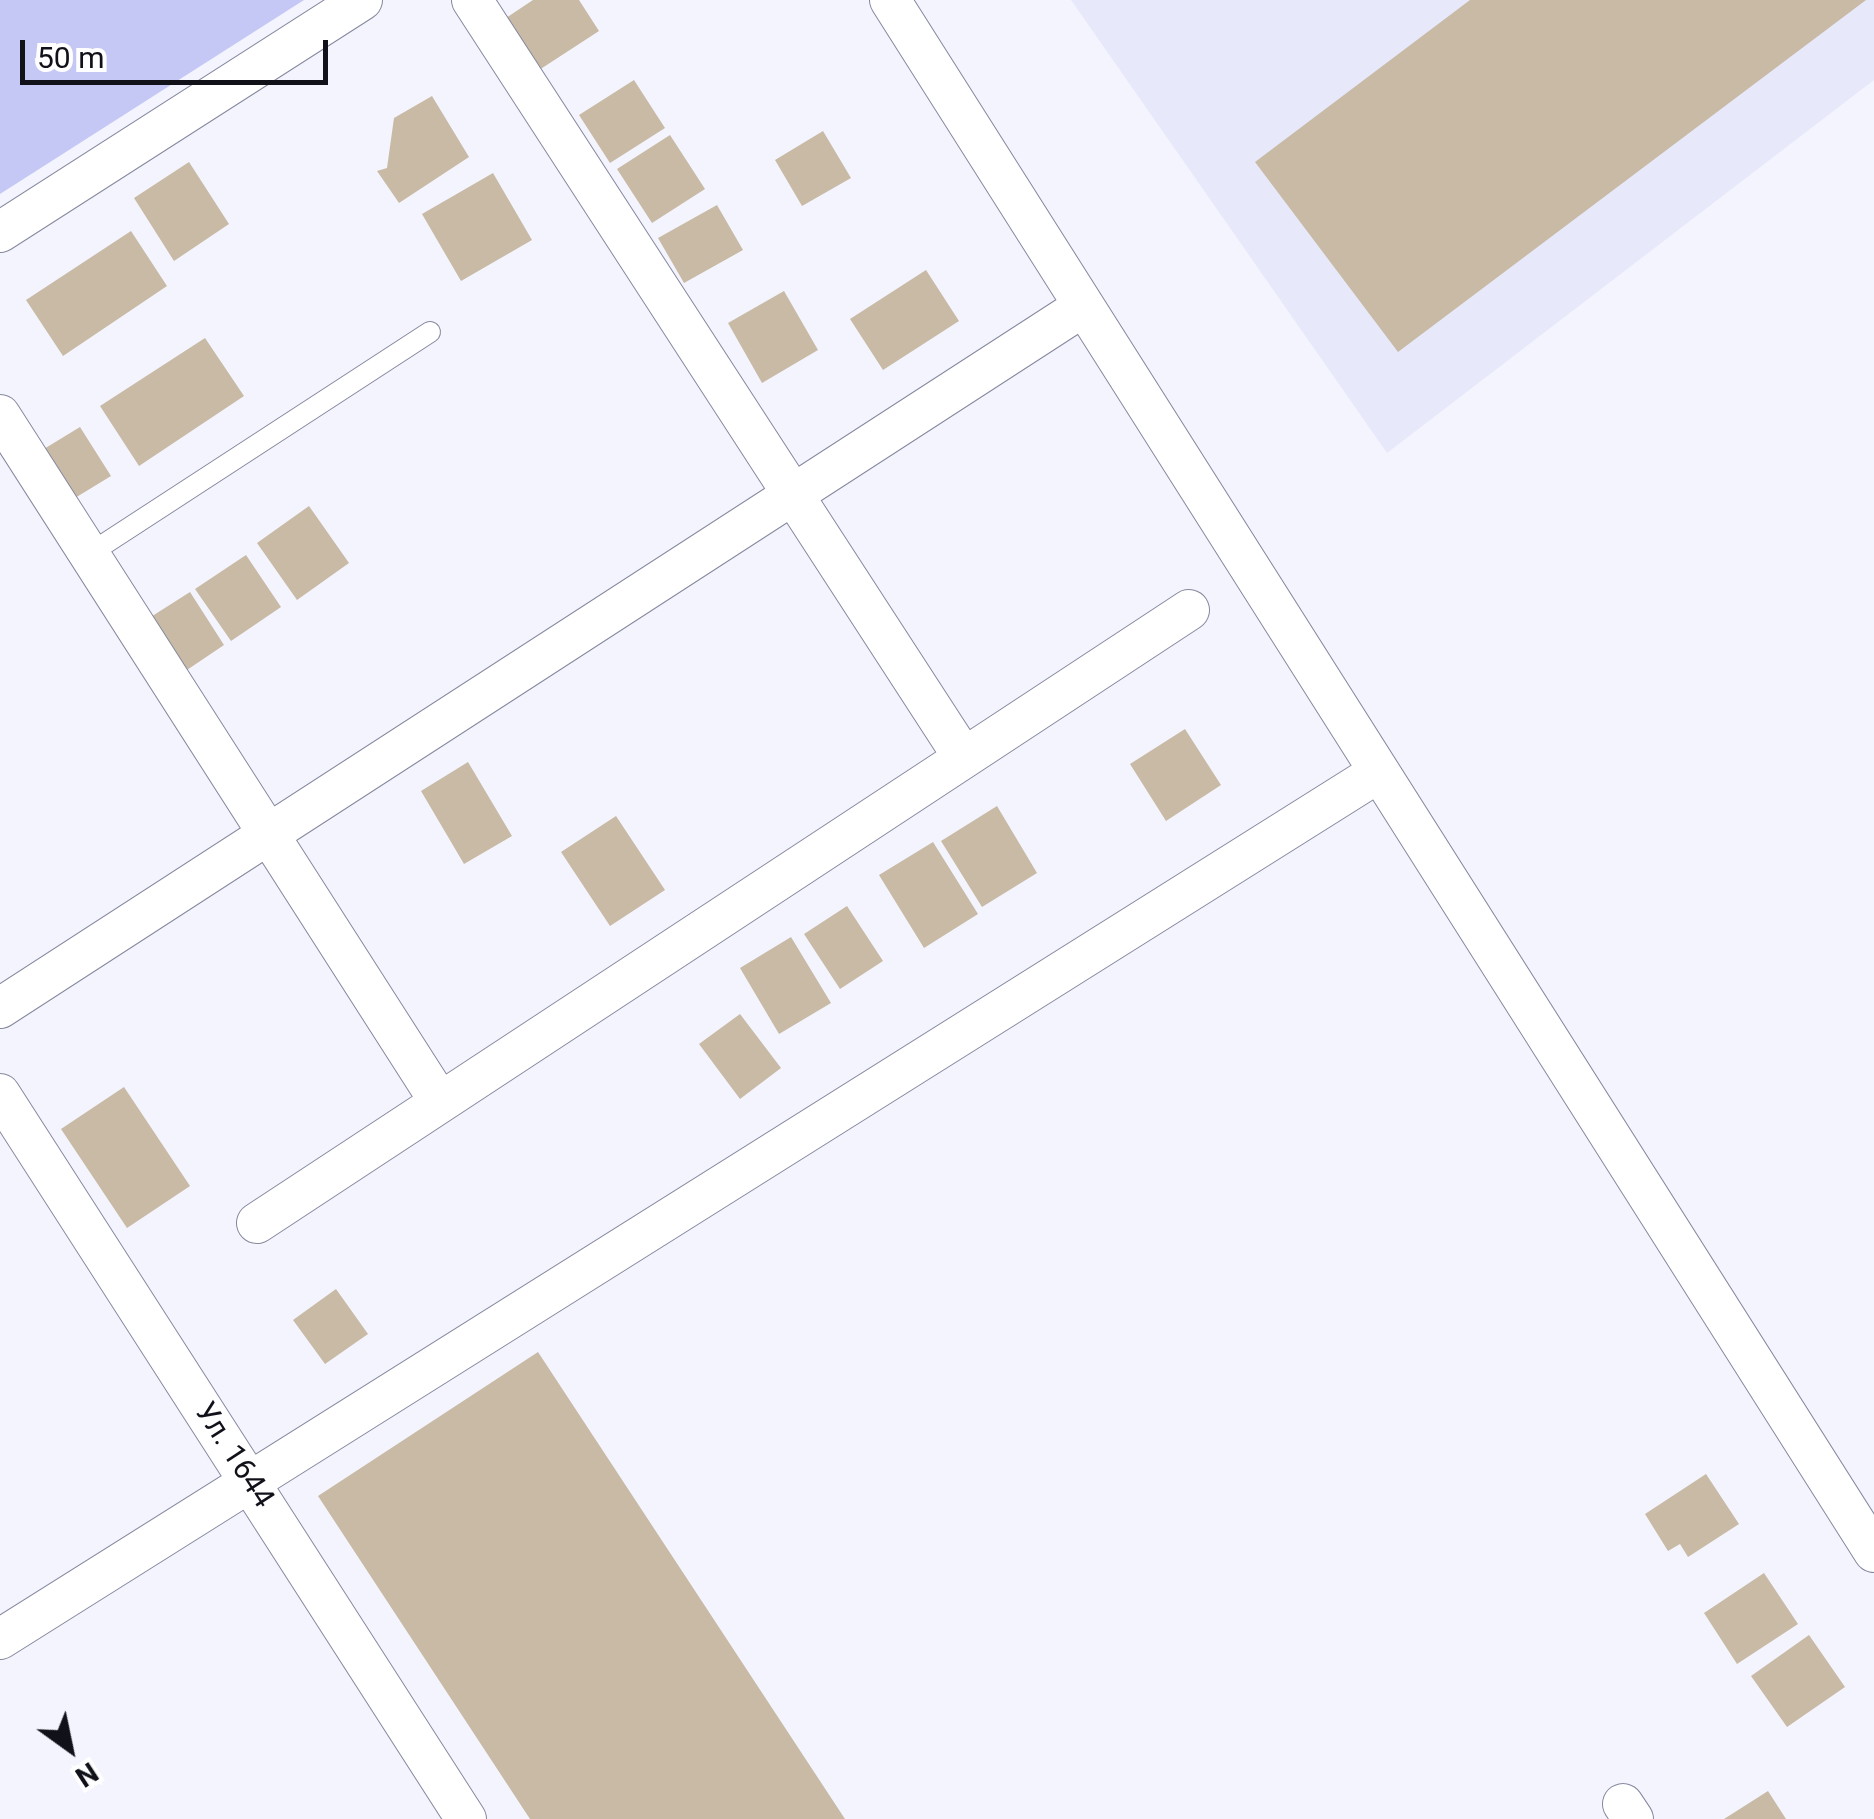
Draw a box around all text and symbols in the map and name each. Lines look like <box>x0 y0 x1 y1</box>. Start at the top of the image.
scale bar <box>25 20 332 82</box>
text: 50 m <box>37 40 104 75</box>
street label: Ул. 1644 <box>186 1397 280 1515</box>
north arrow <box>20 1699 120 1799</box>
text: N <box>69 1755 104 1794</box>

